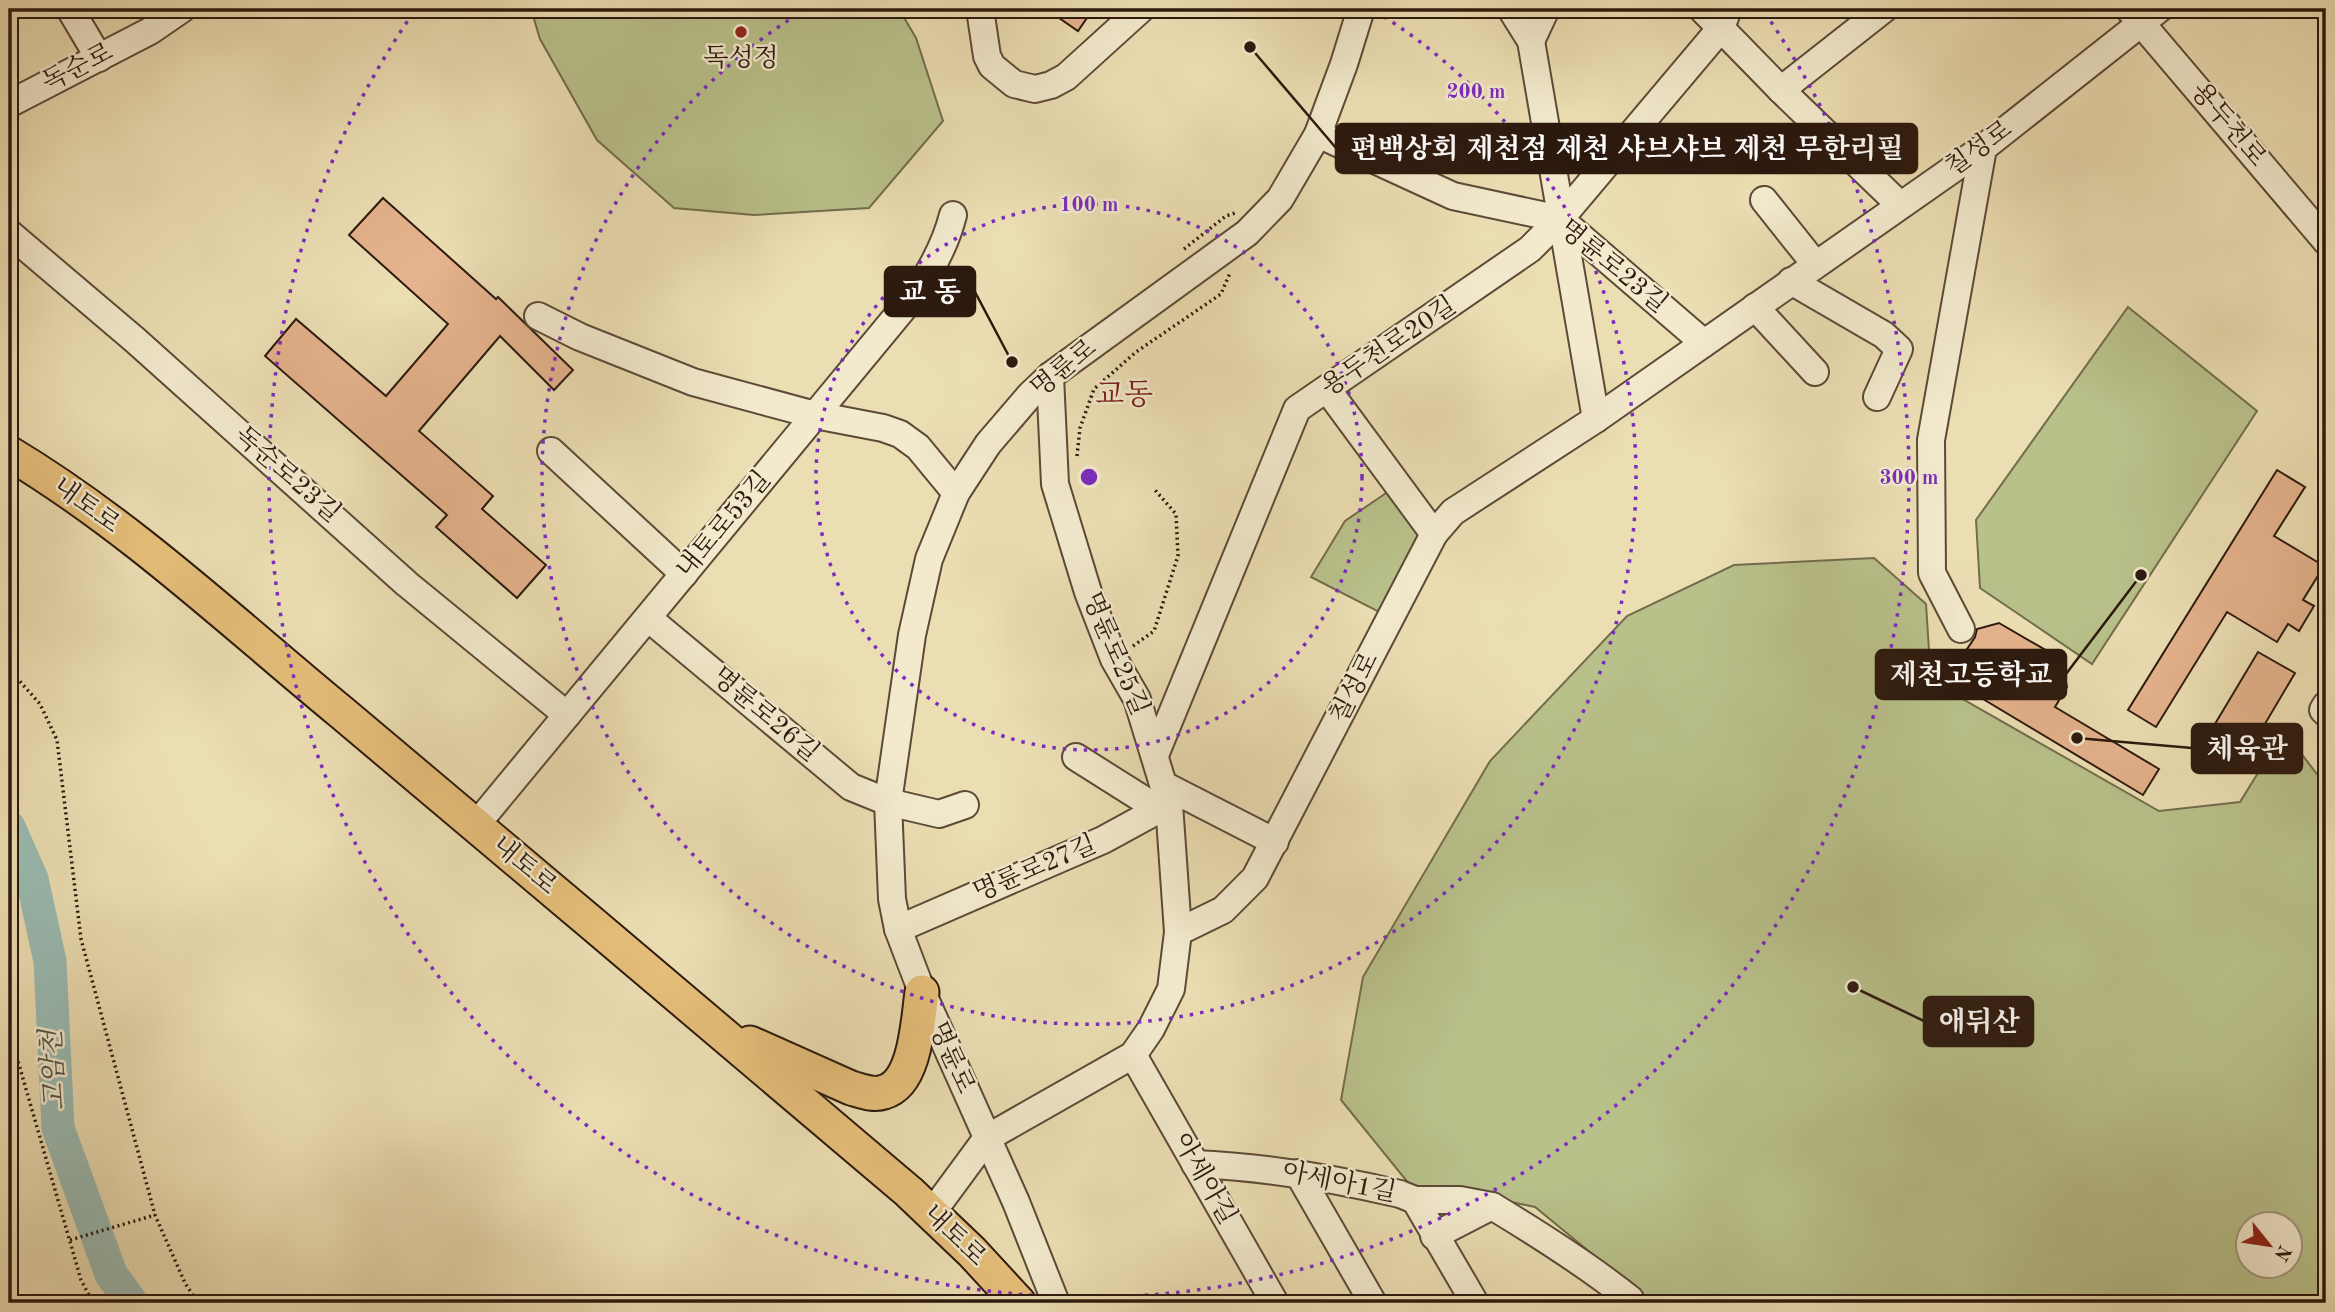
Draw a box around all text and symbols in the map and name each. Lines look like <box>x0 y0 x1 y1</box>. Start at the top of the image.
marker: 독성정 <box>733 24 749 40</box>
street label: 독순로 <box>38 38 117 97</box>
place label: 독성정 <box>703 44 779 72</box>
street label: 용두천로 <box>2186 77 2272 172</box>
text: 200 m <box>1446 82 1506 103</box>
street label: 칠성로 <box>1940 115 2017 182</box>
callout: 편백상회 제천점 제천 샤브샤브 제천 무한리필 <box>1336 124 1917 173</box>
text: 편백상회 제천점 제천 샤브샤브 제천 무한리필 <box>1350 133 1904 165</box>
text: 100 m <box>1059 195 1119 216</box>
street label: 명륜로23길 <box>1554 214 1673 318</box>
callout: 교 동 <box>885 267 975 316</box>
text: 교 동 <box>899 278 961 308</box>
street label: 용두천로20길 <box>1316 291 1461 401</box>
street label: 명륜로 <box>1025 334 1101 403</box>
district label: 교동 <box>1095 380 1153 411</box>
street label: 독순로23길 <box>229 421 346 528</box>
street label: 내토로53길 <box>671 465 776 583</box>
centre of rings <box>1077 465 1101 489</box>
text: 300 m <box>1879 468 1939 489</box>
street label: 내토로 <box>48 472 125 539</box>
street label: 명륜로25길 <box>1078 588 1154 719</box>
street label: 칠성로 <box>1325 648 1384 727</box>
callout: 제천고등학교 <box>1876 650 2066 699</box>
text: 제천고등학교 <box>1890 659 2052 691</box>
street label: 명륜로26길 <box>707 662 825 767</box>
callout: 체육관 <box>2192 724 2302 773</box>
text: 체육관 <box>2206 733 2289 765</box>
street label: 내토로 <box>487 830 563 900</box>
street label: 명륜로27길 <box>969 830 1100 906</box>
callout: 애뒤산 <box>1924 997 2033 1046</box>
text: 애뒤산 <box>1938 1006 2021 1038</box>
street label: 명륜로 <box>924 1017 980 1098</box>
water label: 고암천 <box>36 1027 71 1111</box>
street label: 아세아길 <box>1168 1128 1242 1229</box>
street label: 아세아1길 <box>1280 1157 1399 1207</box>
street label: 내토로 <box>918 1199 992 1272</box>
north arrow <box>2234 1210 2304 1280</box>
text: N <box>2269 1241 2293 1264</box>

